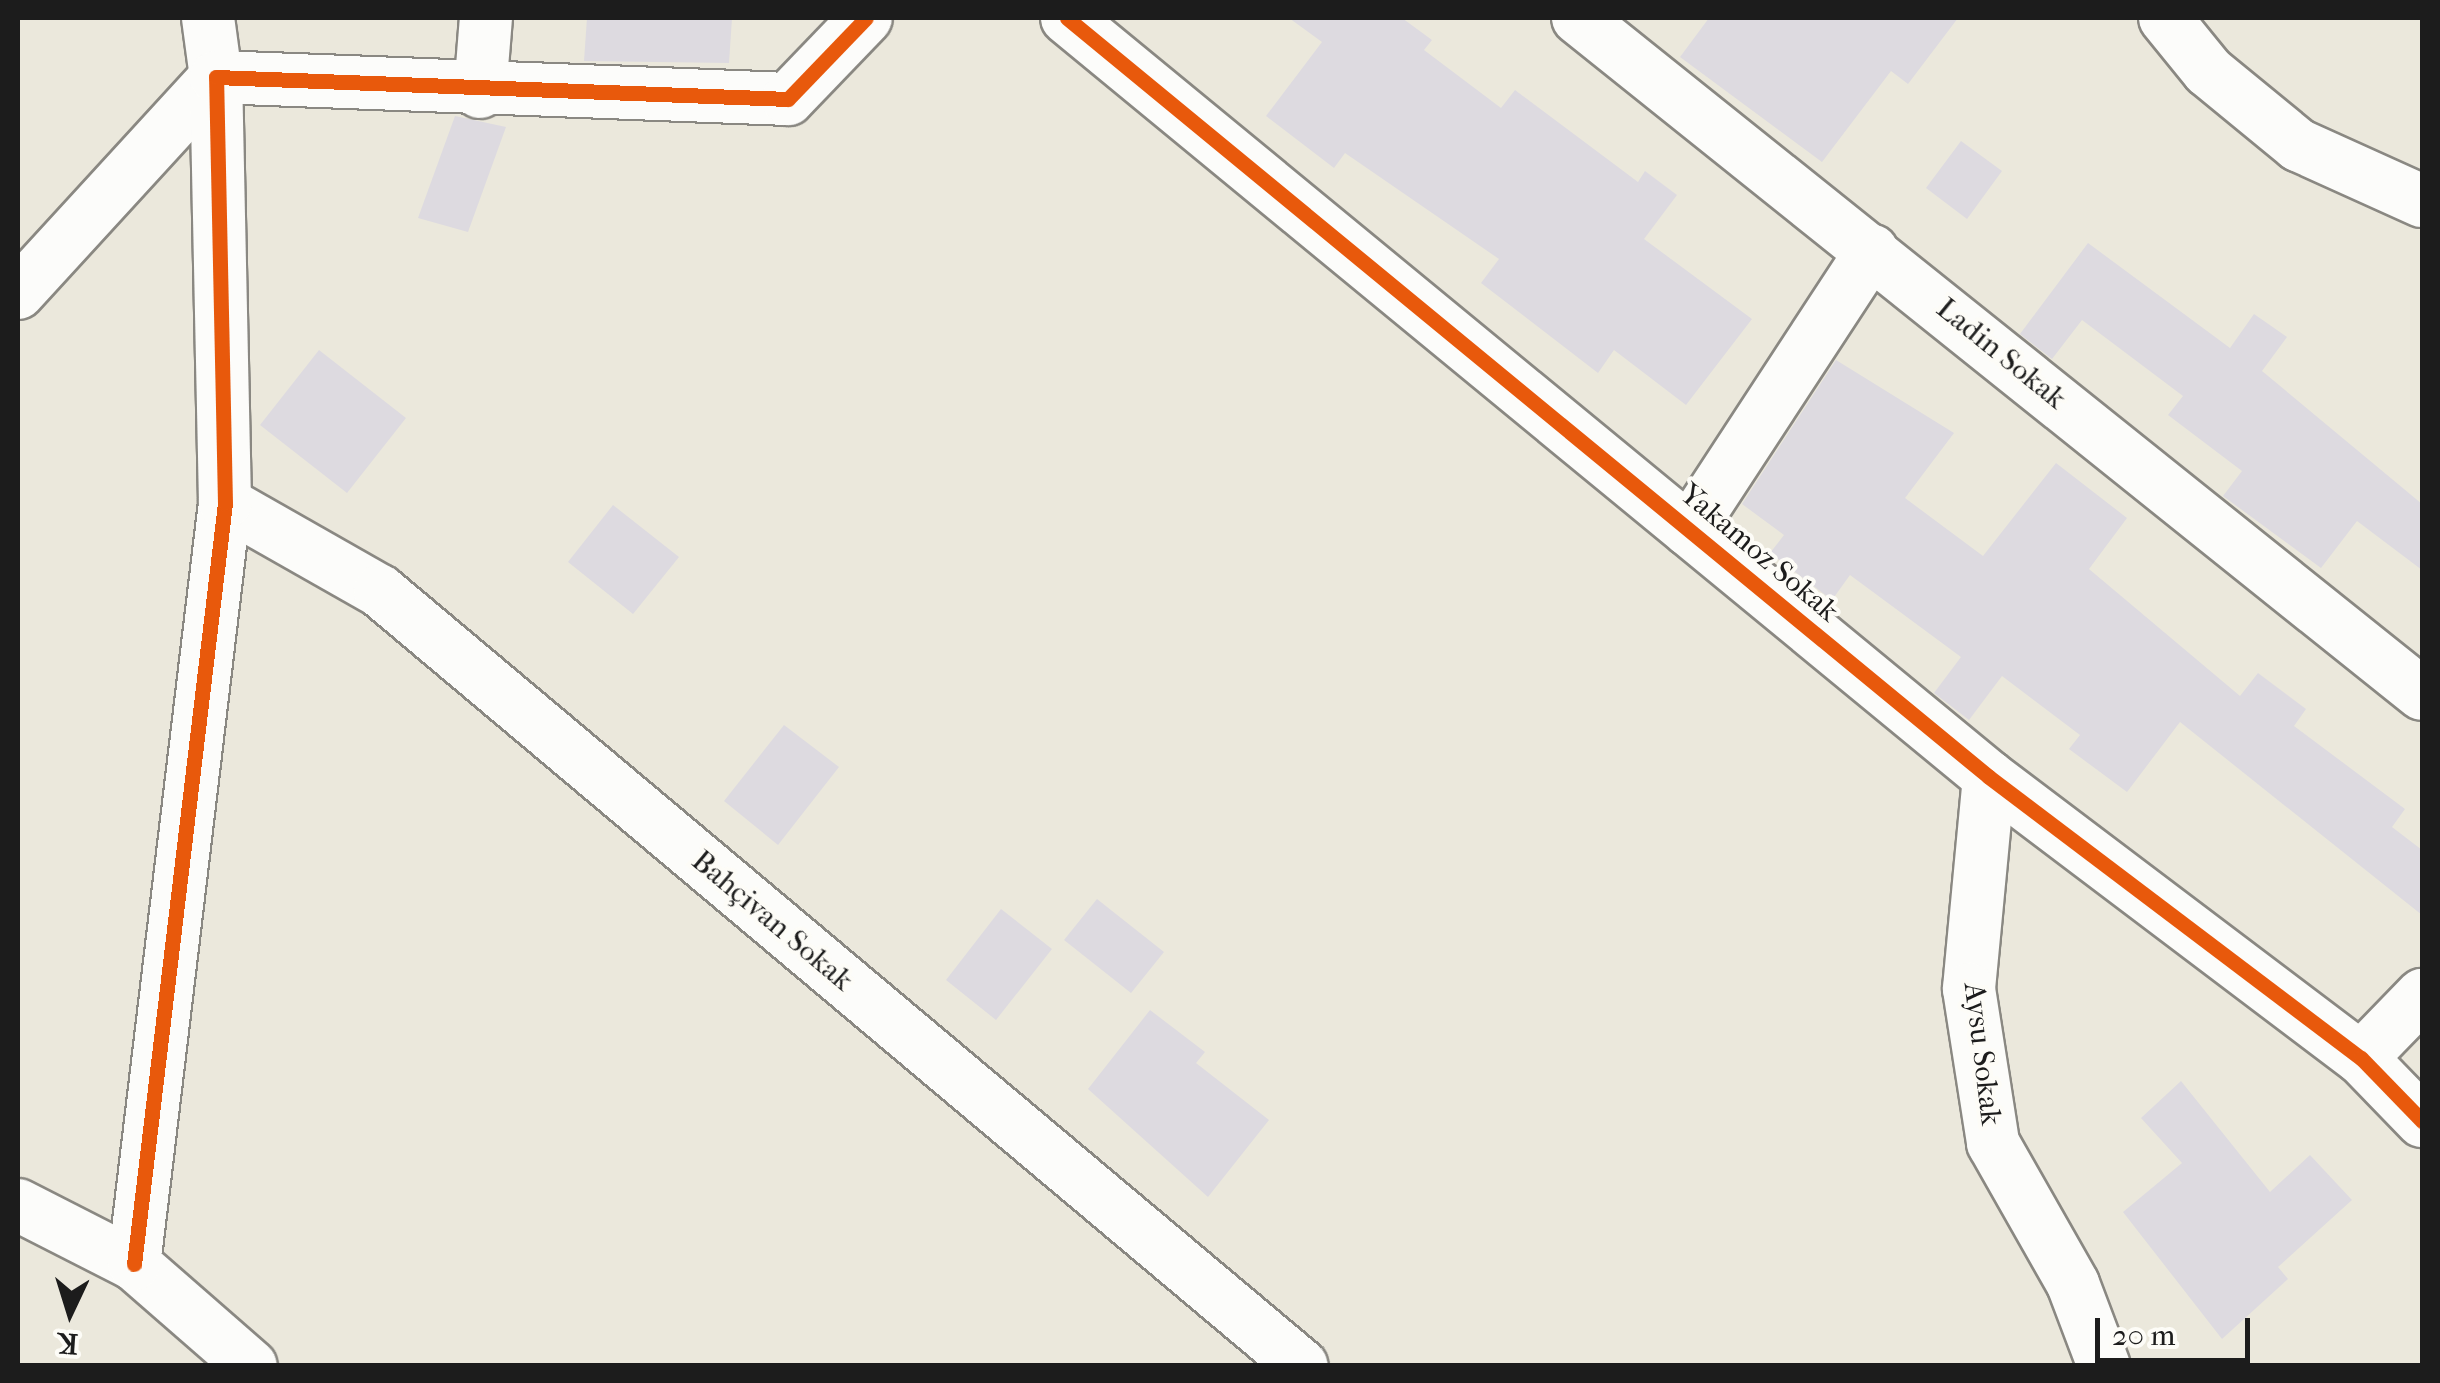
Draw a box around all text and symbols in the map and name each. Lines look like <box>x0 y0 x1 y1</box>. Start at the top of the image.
street label: Ladin Sokak <box>1929 291 2073 417</box>
street label: Yakamoz Sokak <box>1672 476 1846 630</box>
street label: Bahçivan Sokak <box>684 843 860 999</box>
street label: Aysu Sokak <box>1955 980 2009 1128</box>
north arrow <box>20 1263 120 1363</box>
scale bar <box>2100 1298 2255 1360</box>
text: 20 m <box>2112 1318 2175 1353</box>
text: K <box>57 1326 79 1361</box>

